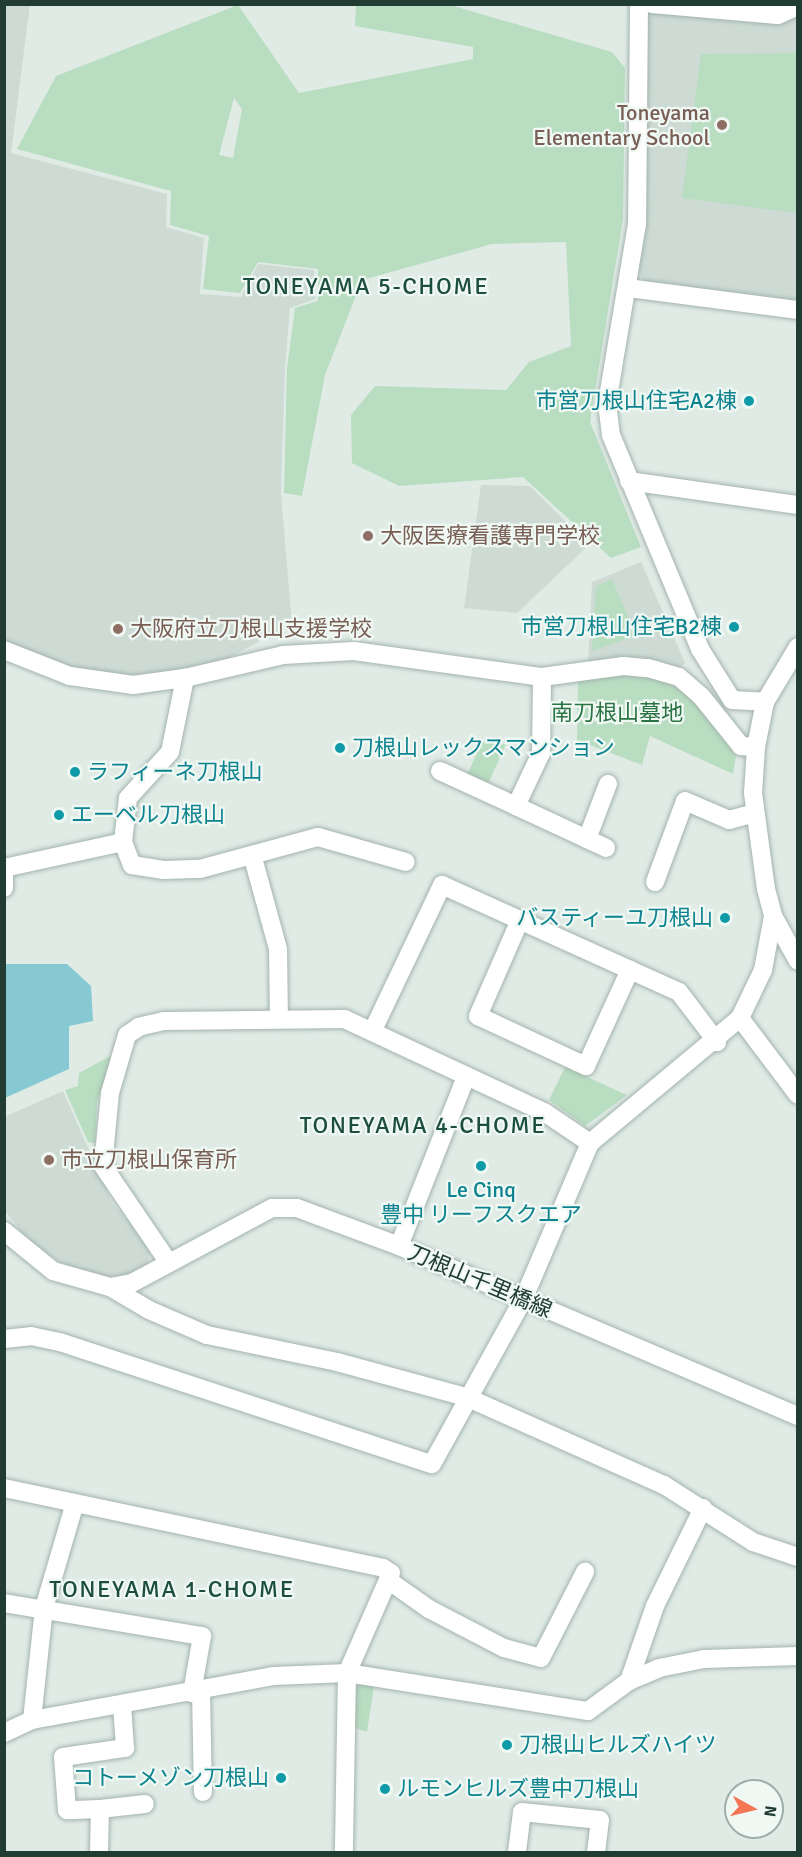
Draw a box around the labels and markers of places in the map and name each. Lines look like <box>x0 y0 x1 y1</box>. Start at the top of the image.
place label: Toneyama Elementary School <box>533 99 710 150</box>
marker: Toneyama Elementary School <box>715 118 729 132</box>
place label: 市営刀根山住宅A2棟 <box>536 388 737 414</box>
marker: 市営刀根山住宅A2棟 <box>742 394 756 408</box>
place label: 大阪医療看護専門学校 <box>380 523 600 549</box>
marker: 大阪医療看護専門学校 <box>361 529 375 543</box>
place label: 市営刀根山住宅B2棟 <box>521 614 722 640</box>
place label: 大阪府立刀根山支援学校 <box>130 616 372 642</box>
marker: 市営刀根山住宅B2棟 <box>727 620 741 634</box>
marker: 大阪府立刀根山支援学校 <box>111 622 125 636</box>
place label: 刀根山レックスマンション <box>352 735 616 761</box>
marker: 刀根山レックスマンション <box>333 741 347 755</box>
place label: ラフィーネ刀根山 <box>87 759 263 785</box>
marker: ラフィーネ刀根山 <box>68 765 82 779</box>
place label: エーベル刀根山 <box>71 802 225 828</box>
marker: エーベル刀根山 <box>52 808 66 822</box>
place label: バスティーユ刀根山 <box>515 905 713 931</box>
marker: バスティーユ刀根山 <box>718 911 732 925</box>
place label: 市立刀根山保育所 <box>61 1147 237 1173</box>
marker: 市立刀根山保育所 <box>42 1153 56 1167</box>
marker: Le Cinq 豊中 リーフスクエア <box>474 1159 488 1173</box>
place label: Le Cinq 豊中 リーフスクエア <box>380 1176 582 1228</box>
place label: 刀根山ヒルズハイツ <box>519 1732 717 1758</box>
marker: 刀根山ヒルズハイツ <box>500 1738 514 1752</box>
place label: コトーメゾン刀根山 <box>71 1765 269 1791</box>
marker: コトーメゾン刀根山 <box>274 1771 288 1785</box>
place label: ルモンヒルズ豊中刀根山 <box>397 1776 639 1802</box>
marker: ルモンヒルズ豊中刀根山 <box>378 1782 392 1796</box>

